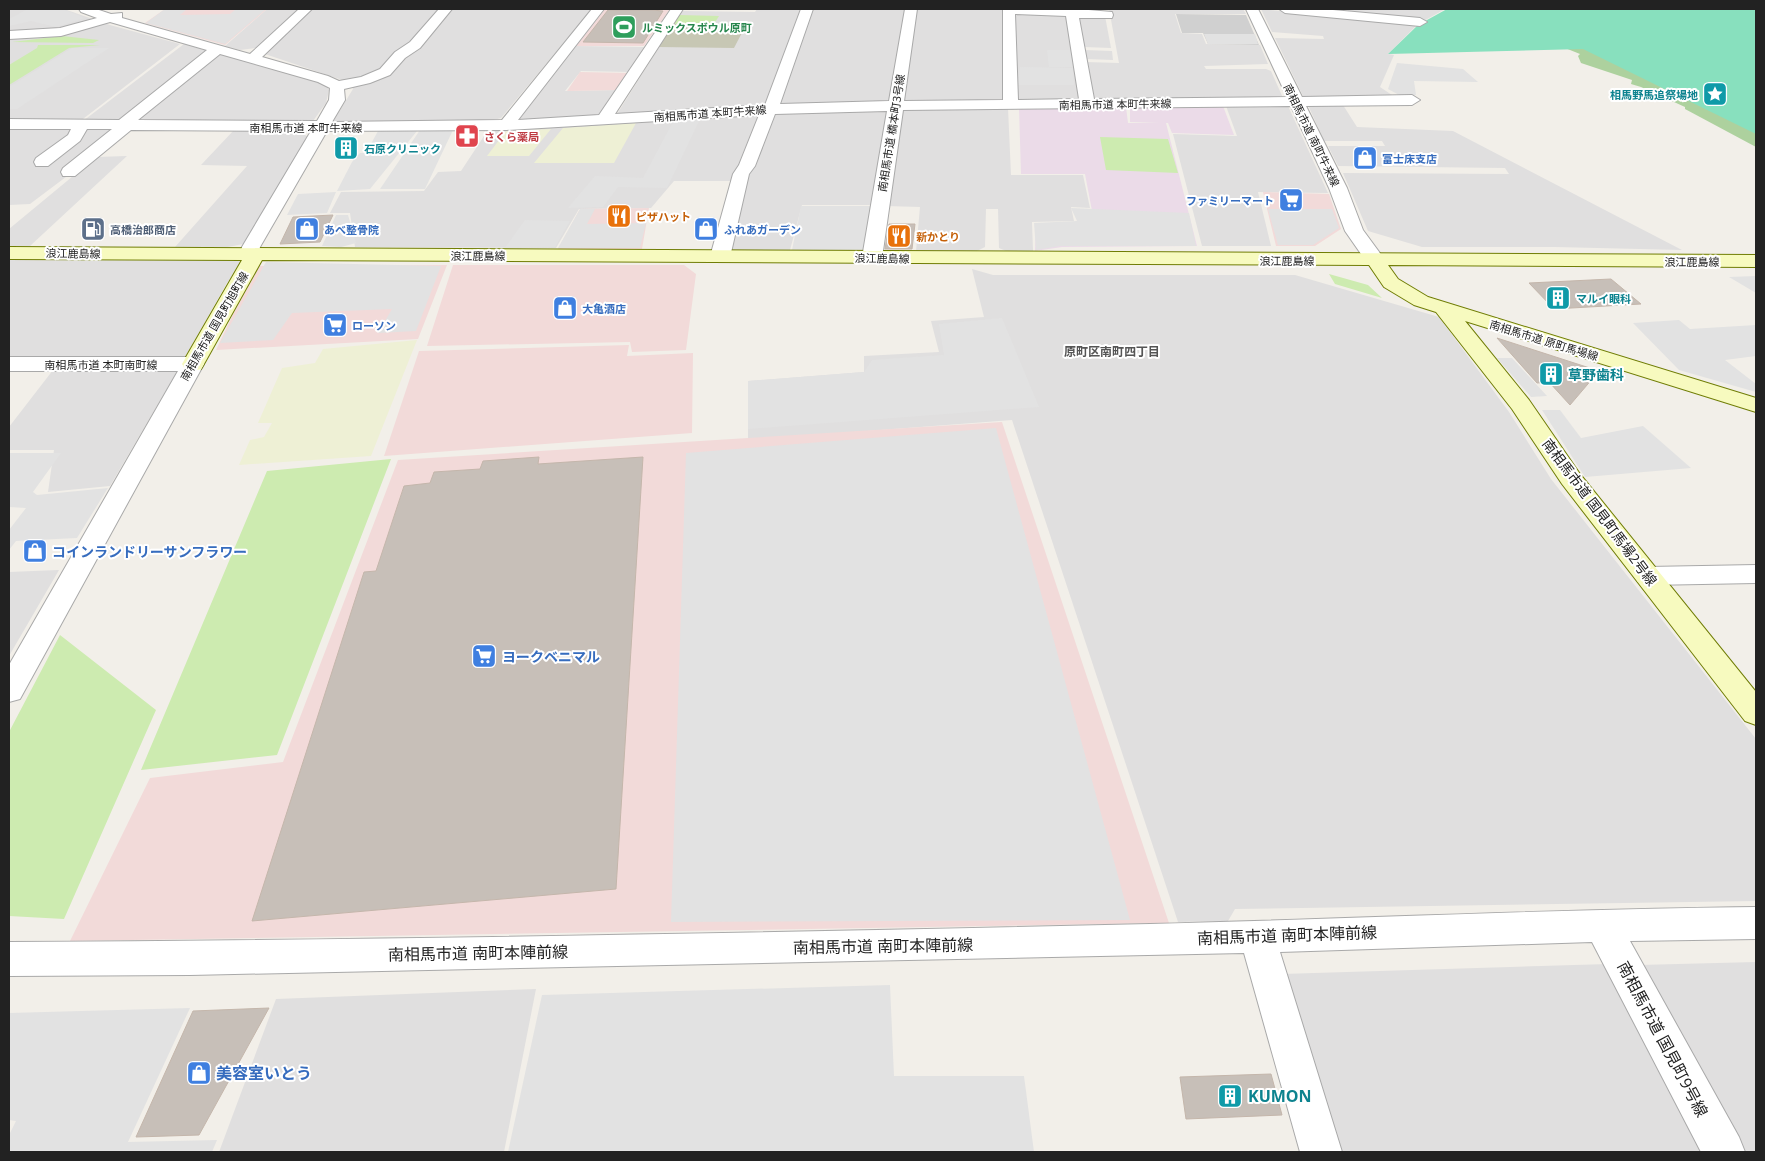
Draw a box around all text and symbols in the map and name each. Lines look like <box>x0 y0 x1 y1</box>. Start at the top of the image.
sports icon: ルミックスボウル原町 <box>611 14 637 40</box>
place label: ルミックスボウル原町 <box>642 20 752 35</box>
street label: 南相馬市道 橋本町3号線 <box>874 73 908 193</box>
street label: 南相馬市道 南町牛来線 <box>1281 81 1343 189</box>
place icon: 相馬野馬追祭場地 <box>1702 81 1728 107</box>
place label: 相馬野馬追祭場地 <box>1610 87 1698 102</box>
street label: 南相馬市道 本町牛来線 <box>1058 96 1172 112</box>
street label: 南相馬市道 本町牛来線 <box>653 102 767 124</box>
street label: 南相馬市道 本町牛来線 <box>250 120 362 135</box>
pharmacy icon: さくら薬局 <box>454 123 480 149</box>
place label: さくら薬局 <box>484 129 539 144</box>
building icon: 石原クリニック <box>333 135 359 161</box>
place label: 石原クリニック <box>364 141 441 156</box>
shop icon: 富士床支店 <box>1352 145 1378 171</box>
place label: 富士床支店 <box>1382 151 1437 166</box>
supermarket icon: ファミリーマート <box>1278 187 1304 213</box>
place label: ファミリーマート <box>1186 193 1274 208</box>
restaurant icon: ピザハット <box>606 203 632 229</box>
place label: ピザハット <box>636 209 691 224</box>
fuel station icon: 高橋治郎商店 <box>80 216 106 242</box>
shop icon: あべ整骨院 <box>294 216 320 242</box>
shop icon: ふれあガーデン <box>693 216 719 242</box>
place label: 高橋治郎商店 <box>110 222 176 237</box>
place label: あべ整骨院 <box>324 222 379 237</box>
place label: ふれあガーデン <box>724 222 801 237</box>
restaurant icon: 新かとり <box>886 223 912 249</box>
place label: 新かとり <box>916 229 960 244</box>
street label: 浪江鹿島線 <box>45 245 101 261</box>
street label: 浪江鹿島線 <box>451 248 506 263</box>
street label: 浪江鹿島線 <box>854 250 910 266</box>
street label: 浪江鹿島線 <box>1260 253 1315 268</box>
street label: 浪江鹿島線 <box>1665 254 1720 269</box>
street label: 南相馬市道 国見町旭町線 <box>177 269 251 383</box>
building icon: マルイ眼科 <box>1545 285 1571 311</box>
place label: マルイ眼科 <box>1576 291 1631 306</box>
shop icon: 大亀酒店 <box>552 295 578 321</box>
place label: 大亀酒店 <box>582 301 626 316</box>
supermarket icon: ローソン <box>322 312 348 338</box>
street label: 南相馬市道 原町馬場線 <box>1488 316 1600 364</box>
place label: ローソン <box>352 318 396 333</box>
district label: 原町区南町四丁目 <box>1064 343 1160 360</box>
street label: 南相馬市道 本町南町線 <box>45 357 157 372</box>
building icon: 草野歯科 <box>1538 361 1564 387</box>
place label: 草野歯科 <box>1568 365 1624 384</box>
street label: 南相馬市道 国見町馬場2号線 <box>1538 435 1662 589</box>
shop icon: コインランドリーサンフラワー <box>22 538 48 564</box>
place label: コインランドリーサンフラワー <box>52 542 247 561</box>
supermarket icon: ヨークベニマル <box>471 643 497 669</box>
place label: ヨークベニマル <box>502 647 600 666</box>
street label: 南相馬市道 南町本陣前線 <box>1197 921 1377 949</box>
street label: 南相馬市道 南町本陣前線 <box>793 933 973 959</box>
street label: 南相馬市道 南町本陣前線 <box>388 940 568 966</box>
street label: 南相馬市道 国見町9号線 <box>1613 957 1713 1121</box>
shop icon: 美容室いとう <box>186 1060 212 1086</box>
place label: 美容室いとう <box>216 1062 312 1084</box>
building icon: KUMON <box>1217 1083 1243 1109</box>
place label: KUMON <box>1248 1085 1312 1107</box>

